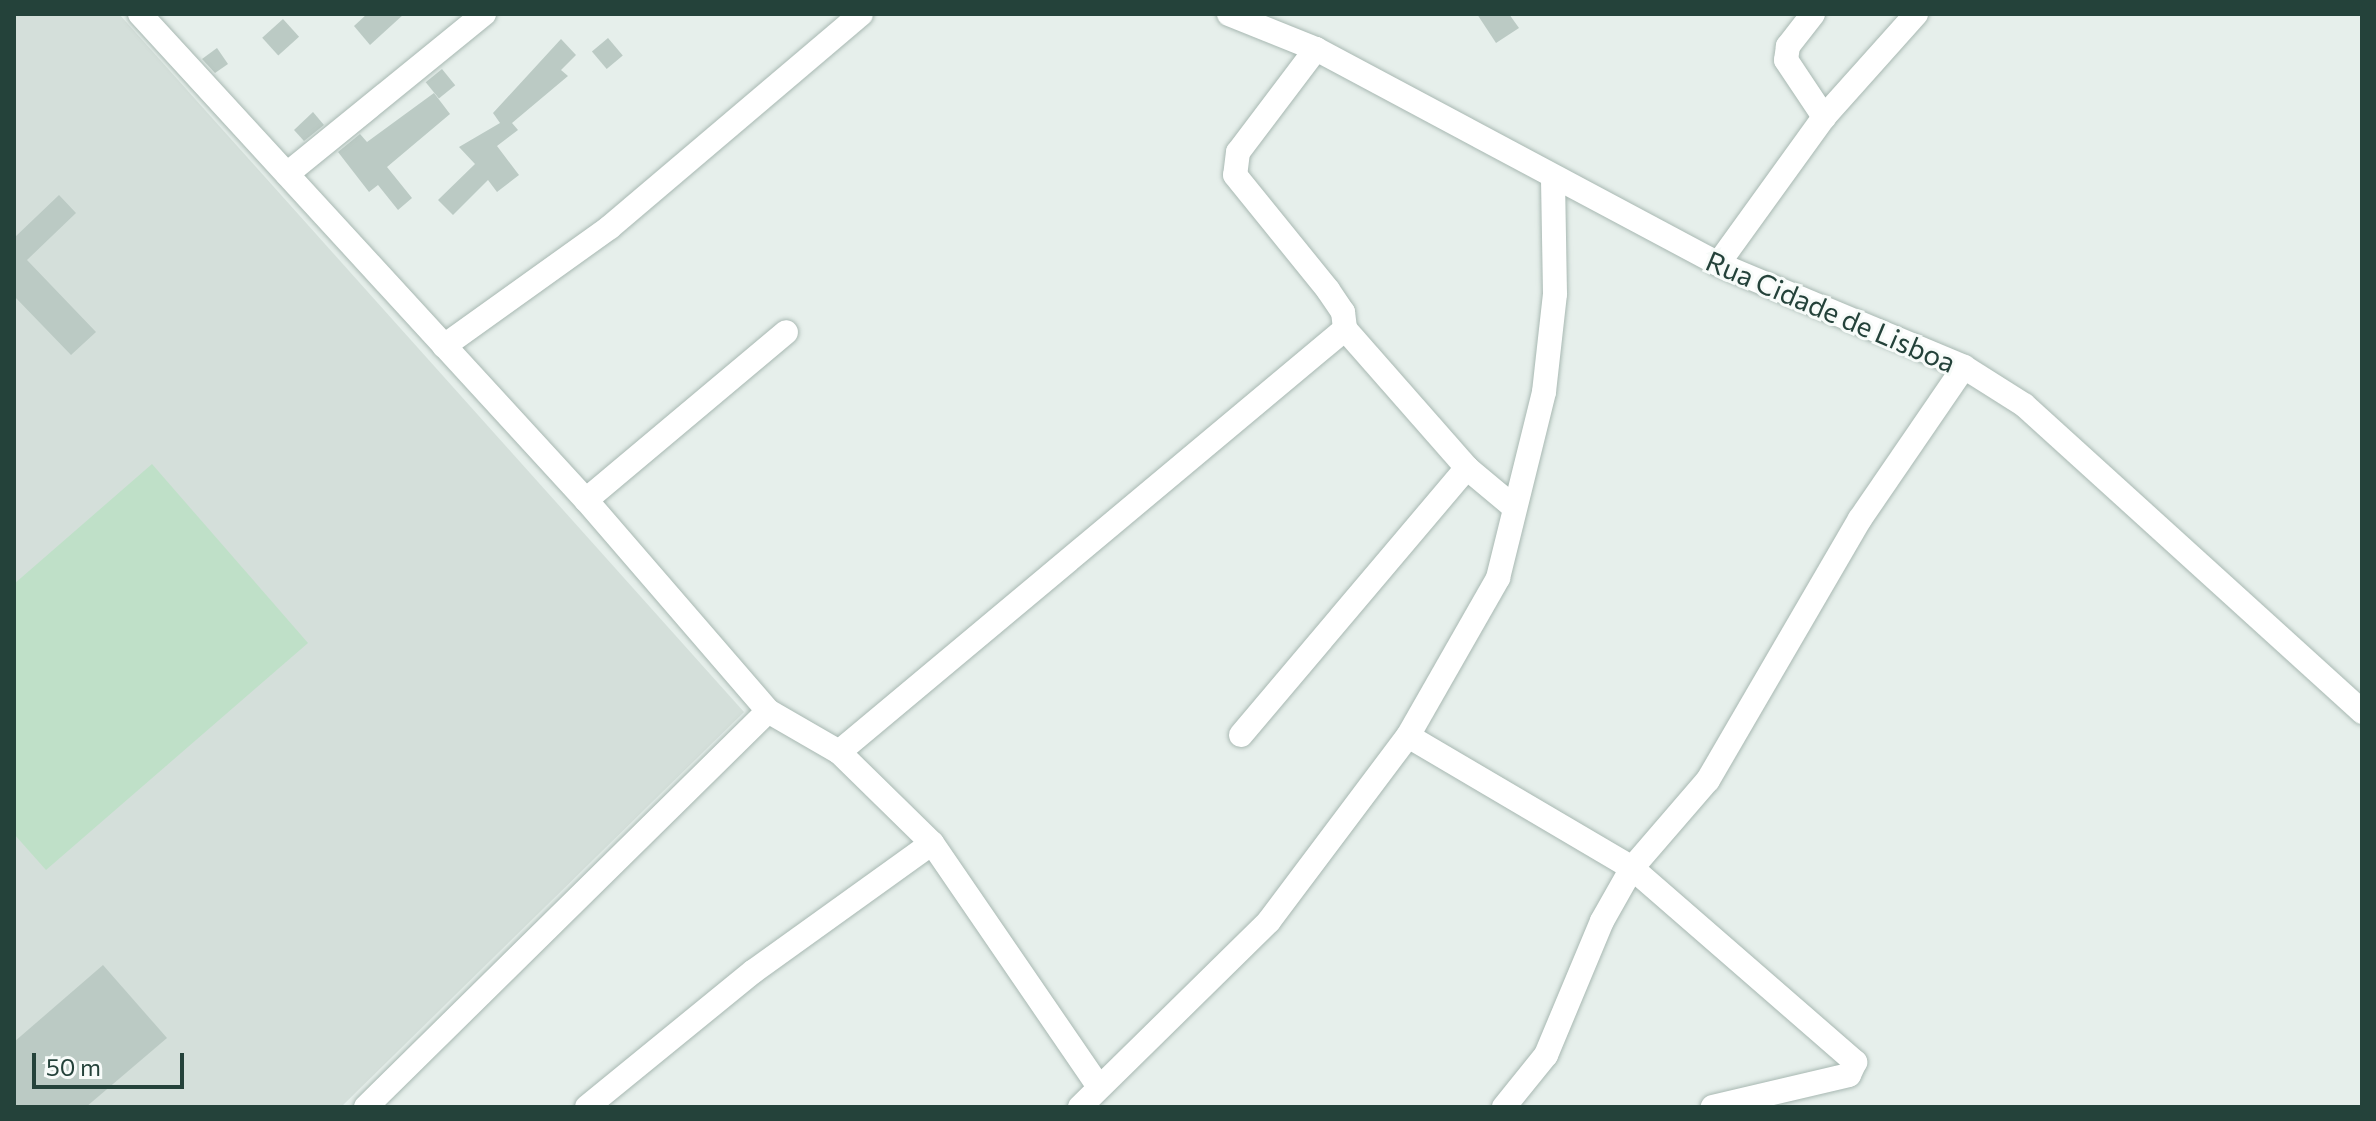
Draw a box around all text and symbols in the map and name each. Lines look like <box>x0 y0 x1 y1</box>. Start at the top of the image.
street label: Rua Cidade de Lisboa <box>1701 243 1961 379</box>
scale bar <box>36 1037 188 1087</box>
text: 50 m <box>46 1052 101 1081</box>

